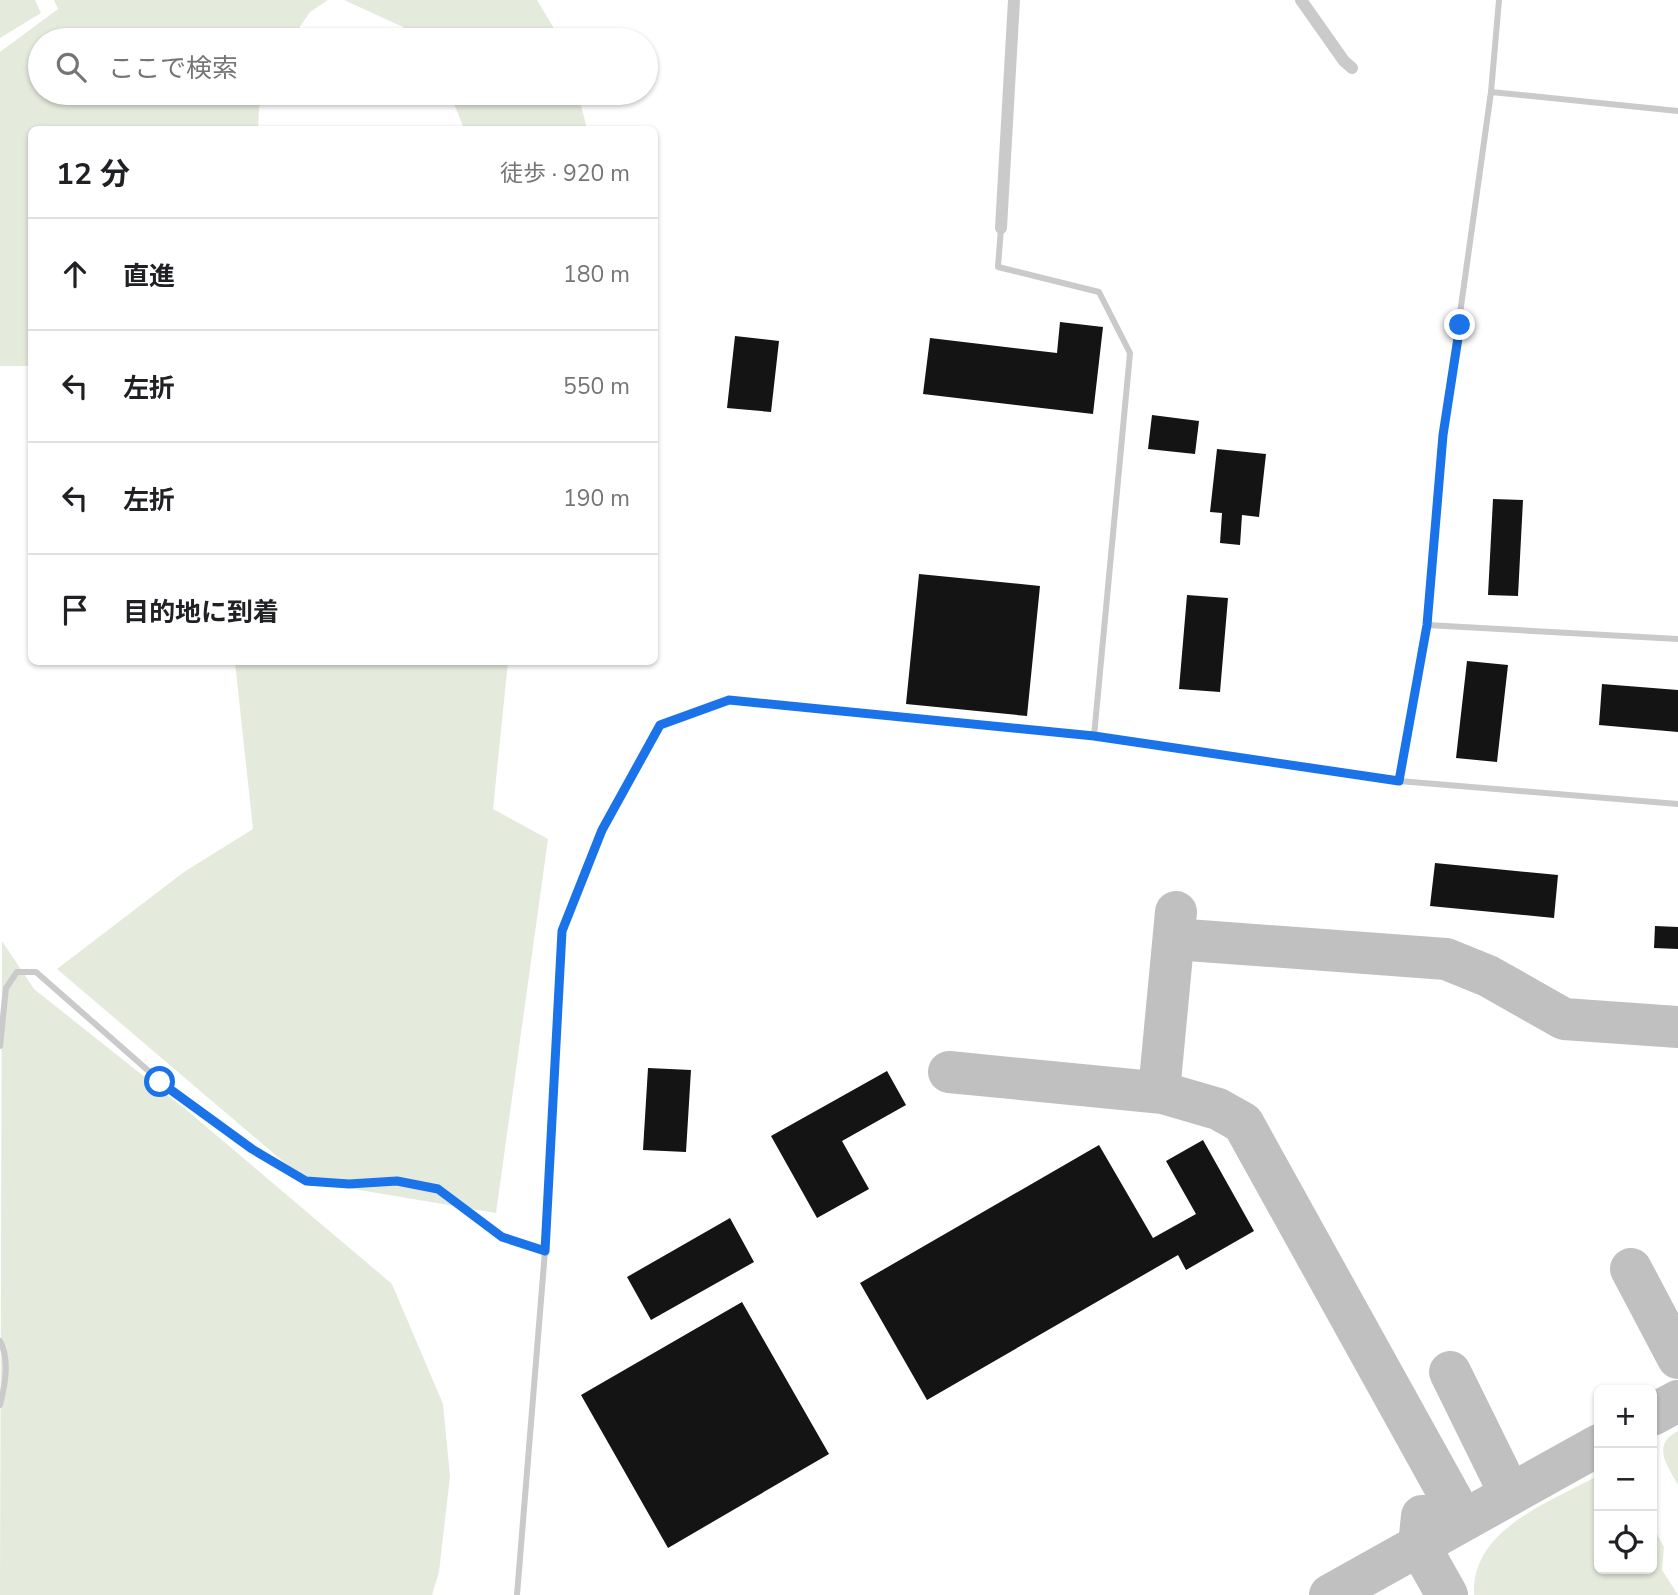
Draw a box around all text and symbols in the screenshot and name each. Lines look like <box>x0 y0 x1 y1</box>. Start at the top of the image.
search box <box>28 28 658 105</box>
icon: search <box>52 48 90 86</box>
text: ここで検索 <box>108 51 238 86</box>
text: 12 分 <box>56 154 130 195</box>
text: 徒歩 · 920 m <box>500 158 630 189</box>
icon: ahead <box>56 255 94 293</box>
text: 直進 <box>123 259 175 294</box>
text: 180 m <box>563 259 630 290</box>
route end <box>1444 309 1475 340</box>
icon: left <box>56 367 94 405</box>
text: 左折 <box>123 371 175 406</box>
text: 550 m <box>563 371 630 402</box>
icon: left <box>56 479 94 517</box>
text: 左折 <box>123 483 175 518</box>
text: 190 m <box>563 483 630 514</box>
icon: arrive <box>56 591 94 629</box>
text: 目的地に到着 <box>123 595 279 630</box>
route start <box>144 1066 175 1097</box>
map controls <box>1594 1385 1657 1574</box>
button: + <box>1594 1385 1657 1448</box>
button: − <box>1594 1448 1657 1511</box>
button: locate <box>1594 1511 1657 1574</box>

